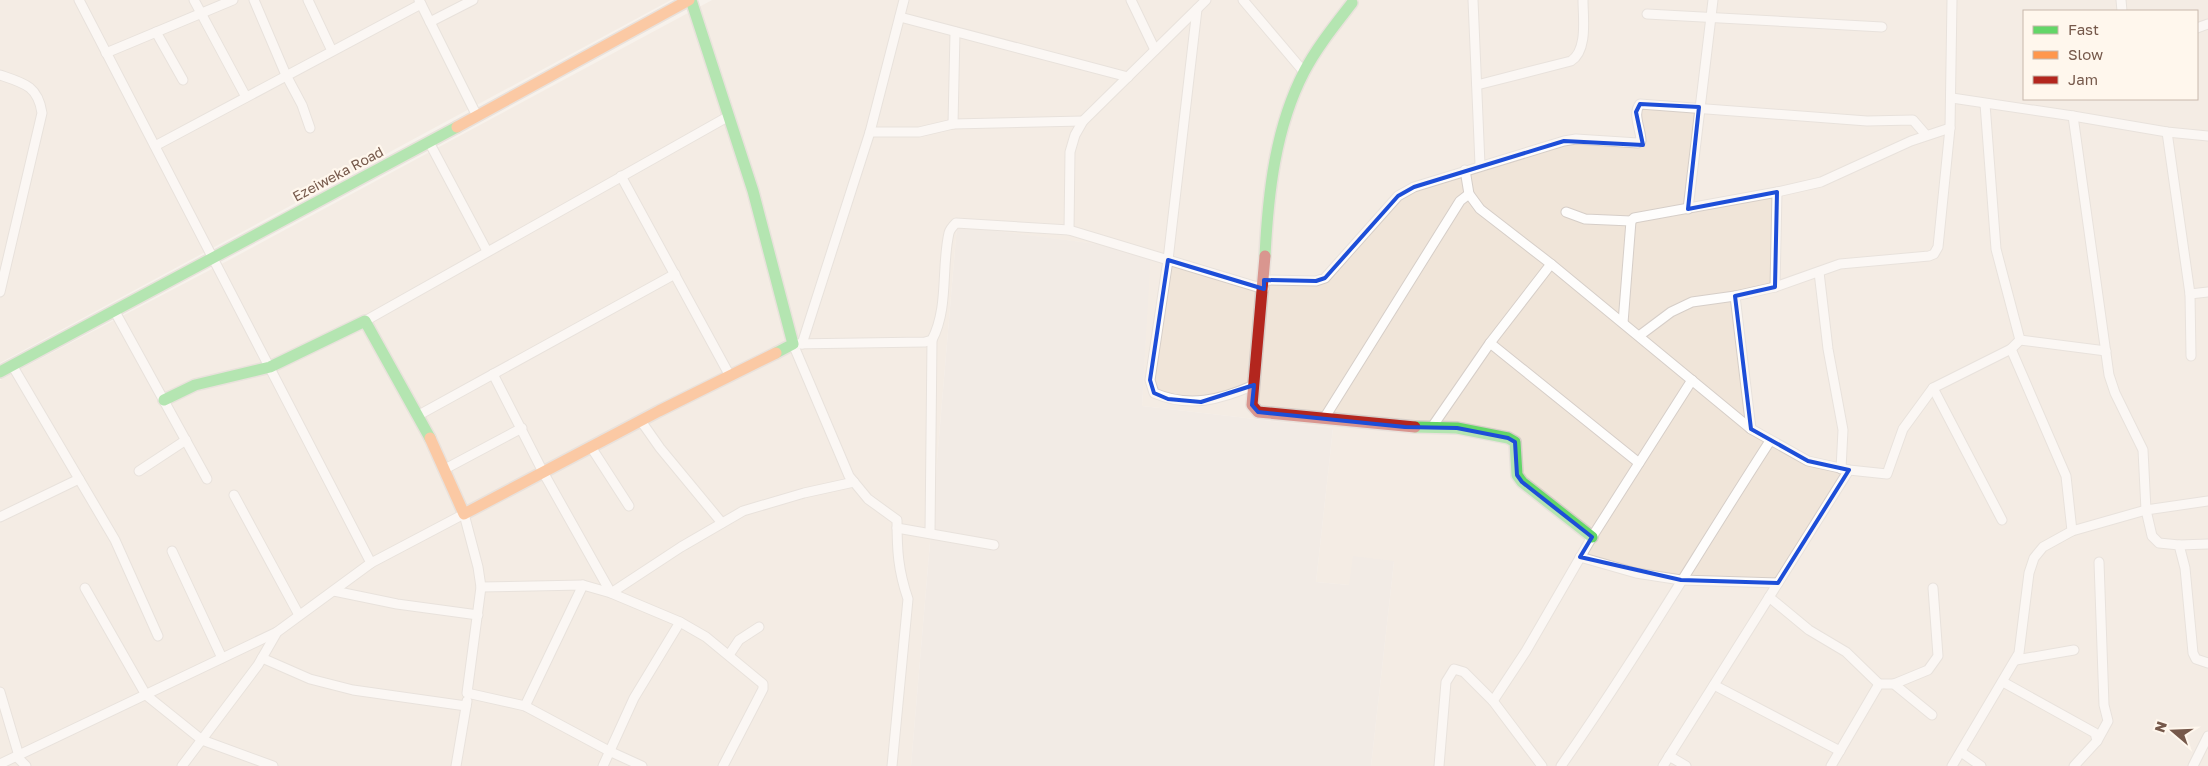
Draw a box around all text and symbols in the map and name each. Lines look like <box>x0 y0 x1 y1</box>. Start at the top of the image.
legend <box>2023 10 2198 100</box>
text: Fast <box>2068 20 2099 38</box>
text: Slow <box>2068 45 2103 63</box>
text: Jam <box>2068 70 2098 88</box>
street label: Ezeiweka Road <box>289 142 386 205</box>
north arrow <box>2148 706 2198 756</box>
text: N <box>2150 719 2170 734</box>

